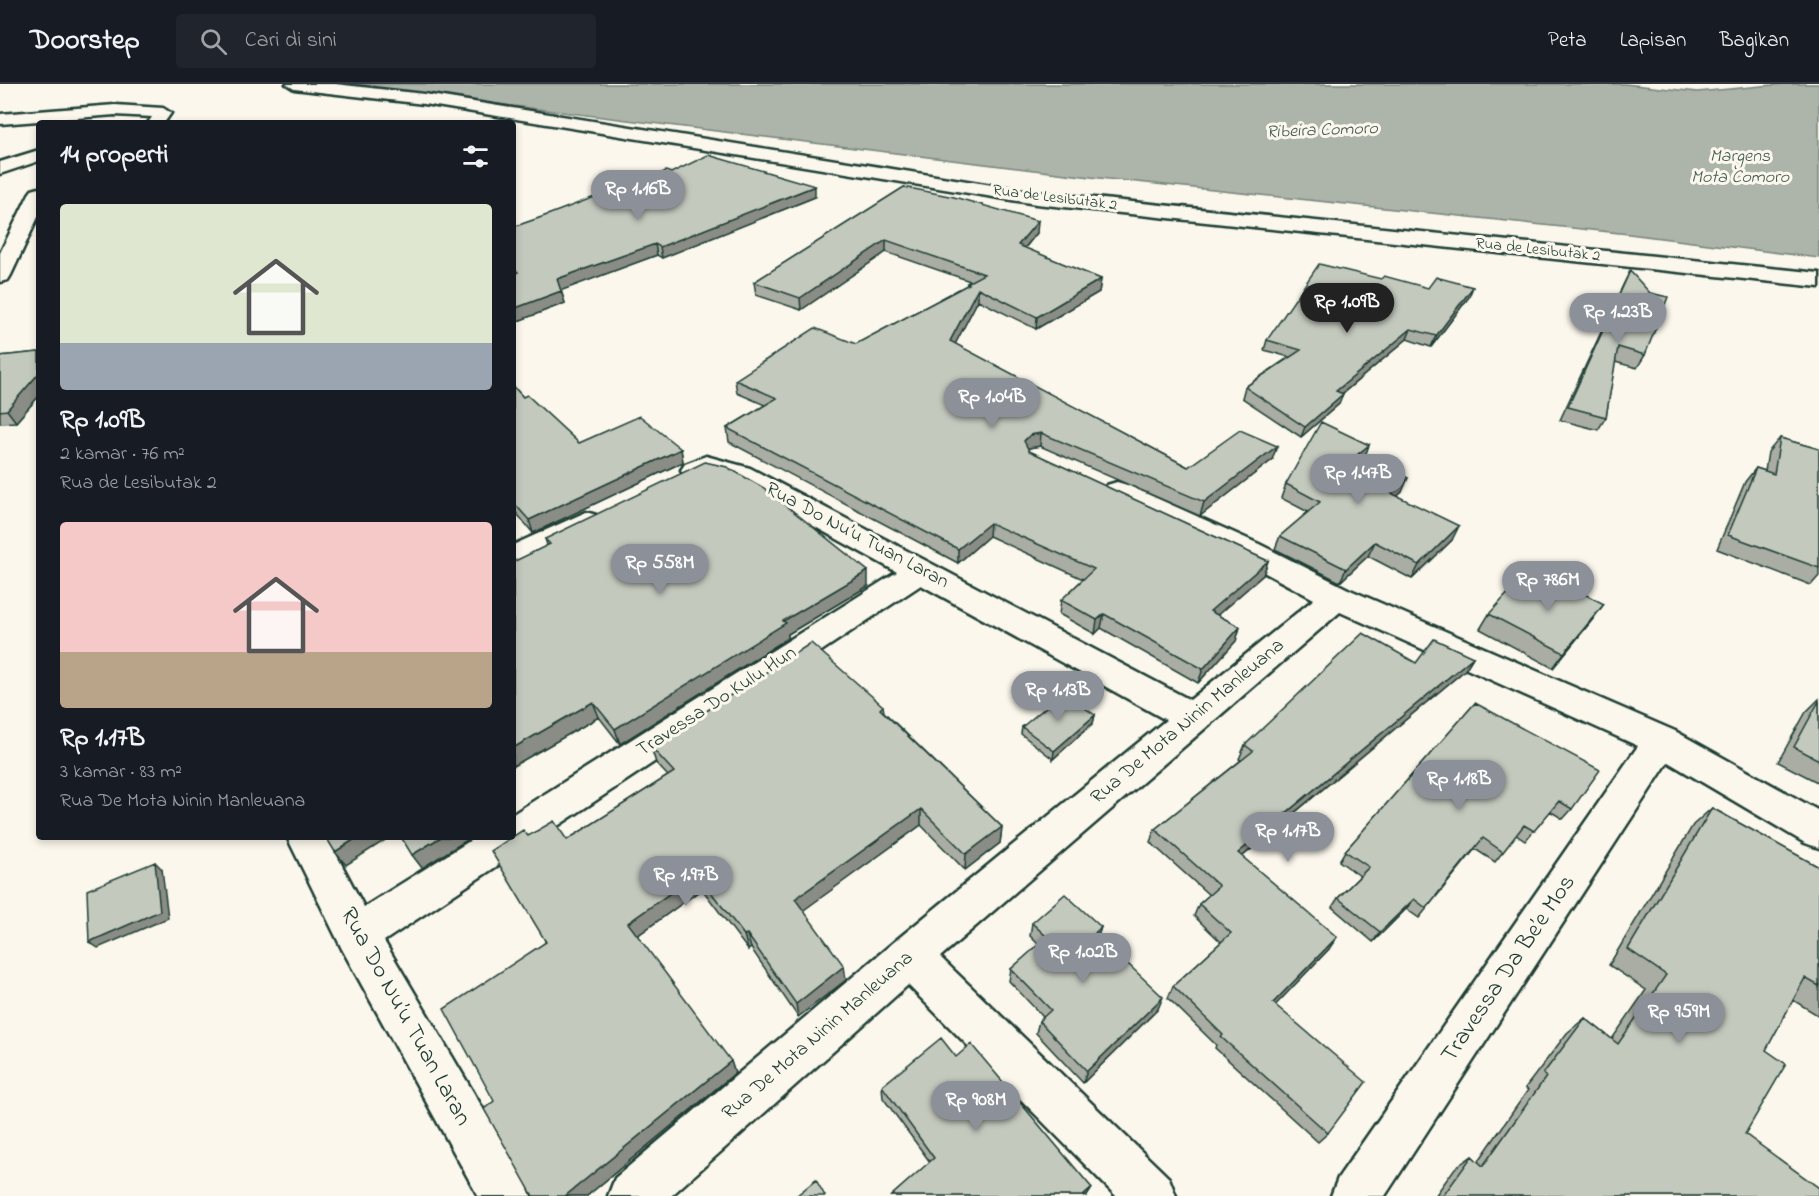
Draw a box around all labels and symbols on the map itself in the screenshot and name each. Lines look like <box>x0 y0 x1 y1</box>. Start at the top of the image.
water label: Ribeira Comoro <box>1266 116 1379 146</box>
water label: Margens Mota Comoro <box>1691 144 1790 191</box>
pin: Rp 1.16B <box>576 170 700 221</box>
street label: Rua de Lesibutak 2 <box>991 178 1119 218</box>
street label: Rua de Lesibutak 2 <box>1474 232 1602 268</box>
pin: Rp 1.09B <box>1285 283 1409 334</box>
pin: Rp 1.23B <box>1556 293 1680 344</box>
pin: Rp 1.04B <box>930 378 1054 429</box>
pin: Rp 1.47B <box>1296 454 1420 505</box>
street label: Rua Do Nu’u Tuan Laran <box>760 475 954 597</box>
pin: Rp 558M <box>605 544 715 595</box>
pin: Rp 786M <box>1493 561 1603 612</box>
street label: Rua De Mota Ninin Manleuana <box>1085 632 1291 812</box>
street label: Travessa Do Kulu Hun <box>631 639 803 765</box>
pin: Rp 1.13B <box>996 671 1120 722</box>
pin: Rp 1.18B <box>1397 760 1521 811</box>
pin: Rp 1.17B <box>1226 812 1350 863</box>
pin: Rp 1.97B <box>624 856 748 907</box>
street label: Travessa Da Be’e Mos <box>1433 868 1585 1070</box>
street label: Rua Do Nu’u Tuan Laran <box>330 901 480 1133</box>
pin: Rp 1.02B <box>1021 933 1145 984</box>
street label: Rua De Mota Ninin Manleuana <box>716 945 920 1127</box>
pin: Rp 959M <box>1624 993 1734 1044</box>
pin: Rp 908M <box>921 1081 1031 1132</box>

